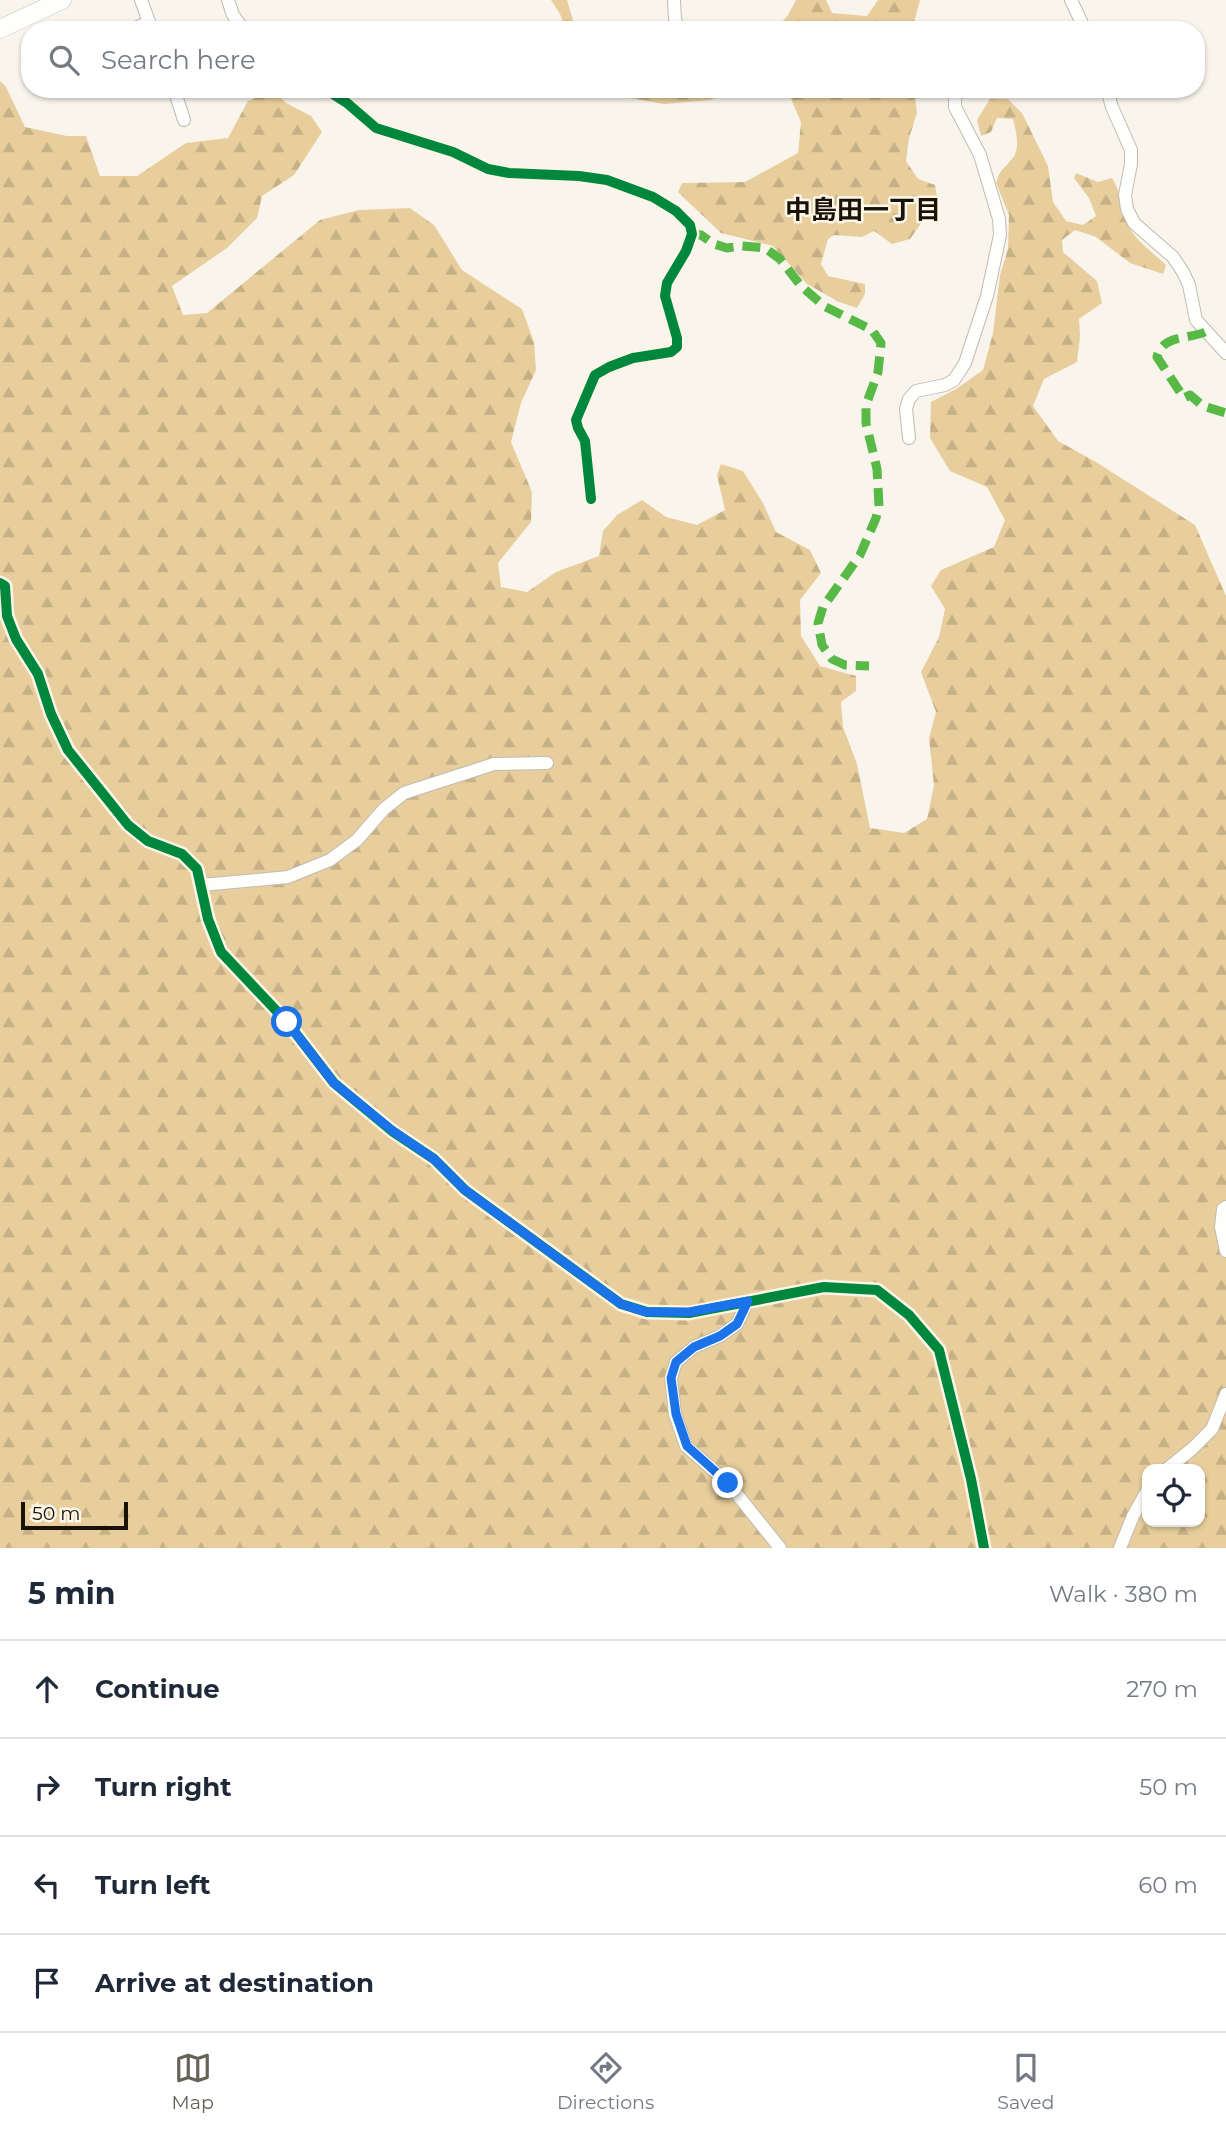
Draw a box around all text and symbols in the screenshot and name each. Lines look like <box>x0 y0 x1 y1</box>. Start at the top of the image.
search box <box>21 21 1205 98</box>
icon: search <box>45 41 83 79</box>
text: Search here <box>101 44 256 76</box>
district label: 中島田一丁目 <box>785 194 941 226</box>
route start <box>271 1006 302 1037</box>
map controls <box>1142 1464 1205 1527</box>
button: locate <box>1142 1464 1205 1527</box>
route end <box>712 1467 743 1498</box>
scale bar <box>21 1499 128 1531</box>
text: 50 m <box>32 1502 80 1525</box>
text: 5 min <box>28 1575 116 1612</box>
text: Walk · 380 m <box>1049 1580 1198 1608</box>
icon: ahead <box>28 1670 66 1708</box>
text: Continue <box>95 1673 220 1705</box>
text: 270 m <box>1126 1675 1198 1703</box>
icon: right <box>28 1768 66 1806</box>
text: Turn right <box>95 1771 231 1803</box>
text: 50 m <box>1139 1773 1198 1801</box>
icon: left <box>28 1866 66 1904</box>
text: Turn left <box>95 1869 211 1901</box>
text: 60 m <box>1138 1871 1198 1899</box>
icon: arrive <box>28 1964 66 2002</box>
text: Arrive at destination <box>95 1967 374 1999</box>
tab: Map <box>172 2049 214 2114</box>
tab: Directions <box>557 2049 654 2114</box>
tab: Saved <box>997 2049 1054 2114</box>

